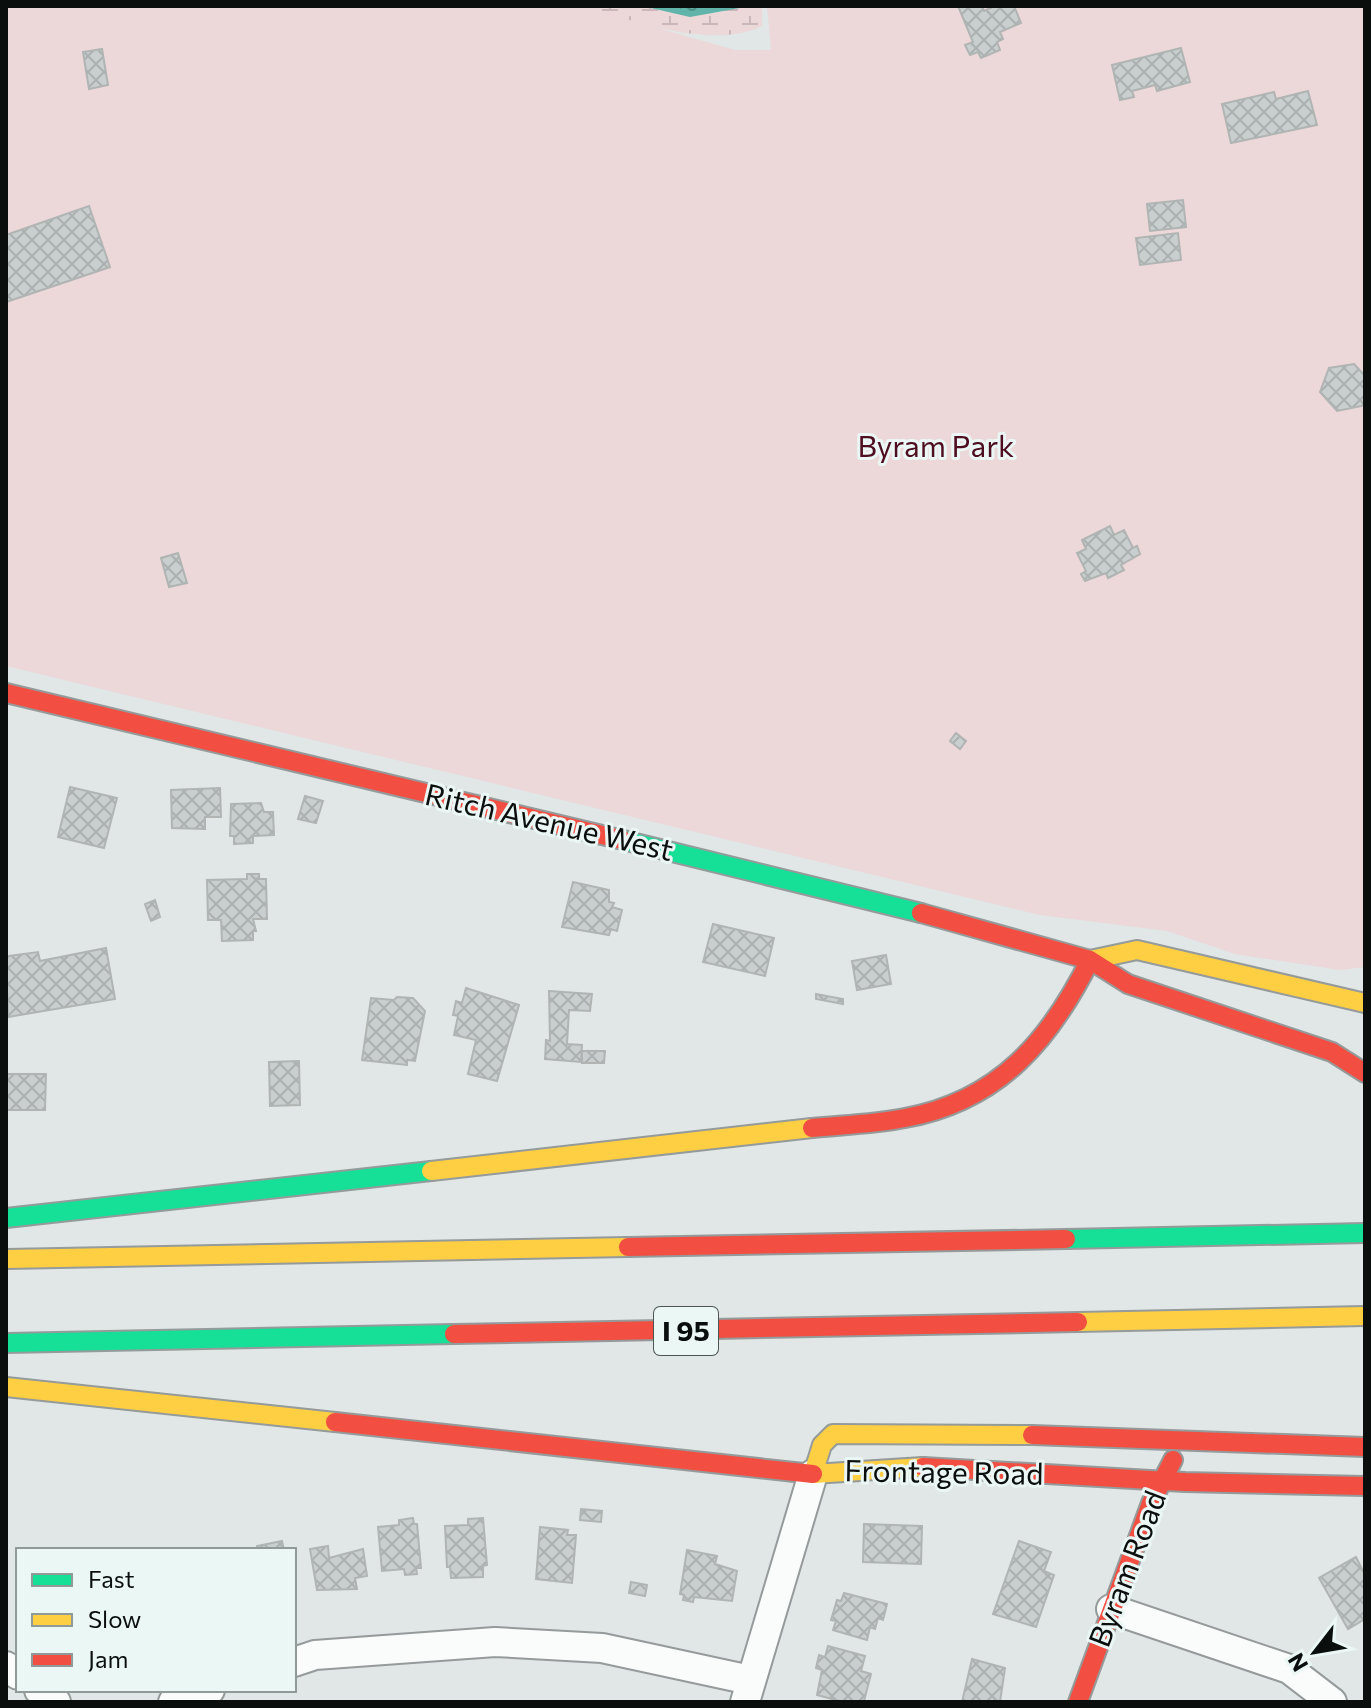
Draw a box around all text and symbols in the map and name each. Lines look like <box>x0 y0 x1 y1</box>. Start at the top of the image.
park label: Byram Park <box>858 426 1014 463</box>
street label: Ritch Avenue West <box>422 774 677 867</box>
road number: I 95 <box>654 1307 718 1355</box>
street label: Frontage Road <box>844 1450 1044 1491</box>
street label: Byram Road <box>1079 1485 1172 1651</box>
legend <box>16 1548 296 1692</box>
text: Fast <box>88 1564 135 1593</box>
text: Slow <box>88 1604 141 1633</box>
north arrow <box>1275 1612 1355 1692</box>
text: Jam <box>88 1644 128 1673</box>
text: N <box>1282 1649 1313 1677</box>

